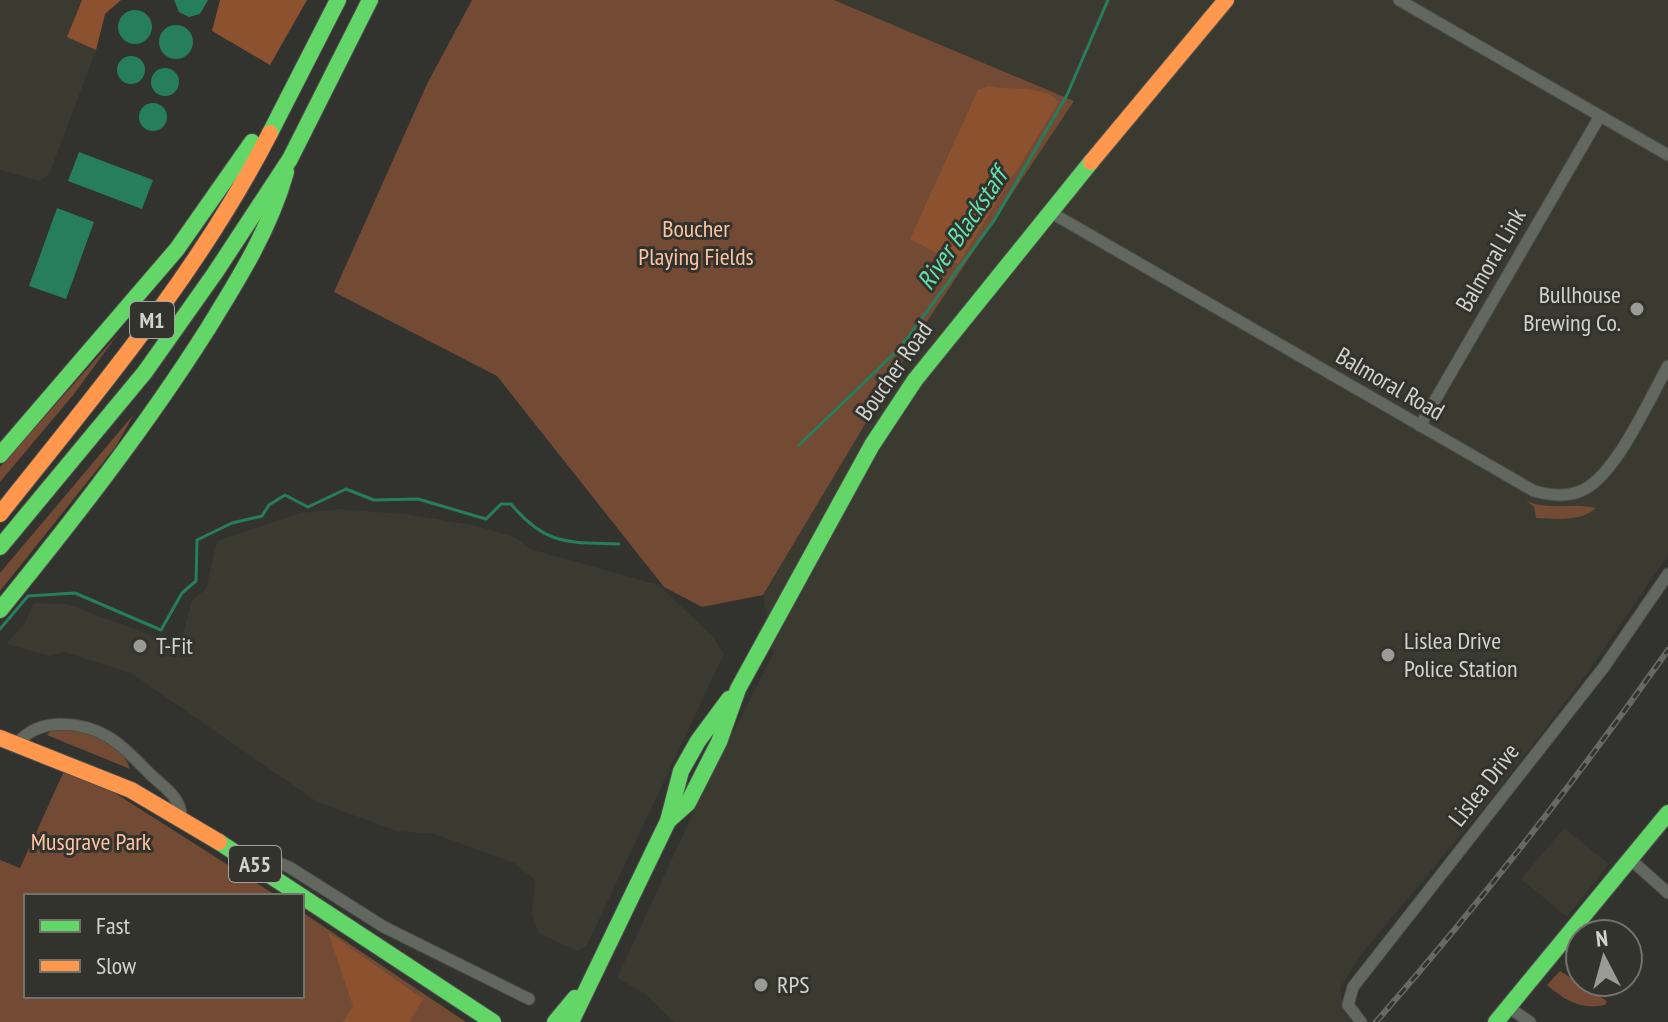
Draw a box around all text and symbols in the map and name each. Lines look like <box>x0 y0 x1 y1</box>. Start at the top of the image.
water label: River Blackstaff <box>909 157 1017 296</box>
street label: Balmoral Link <box>1449 202 1533 317</box>
park label: Boucher Playing Fields <box>638 213 754 272</box>
place label: Bullhouse Brewing Co. <box>1523 279 1621 338</box>
marker: Bullhouse Brewing Co. <box>1628 300 1646 318</box>
road number: M1 <box>130 302 174 338</box>
street label: Boucher Road <box>848 315 939 426</box>
street label: Balmoral Road <box>1330 340 1450 427</box>
place label: Lislea Drive Police Station <box>1404 625 1518 684</box>
place label: T-Fit <box>156 630 193 661</box>
marker: T-Fit <box>131 637 149 655</box>
marker: Lislea Drive Police Station <box>1379 646 1397 664</box>
street label: Lislea Drive <box>1442 737 1526 832</box>
park label: Musgrave Park <box>31 826 152 857</box>
road number: A55 <box>229 846 281 882</box>
legend <box>24 894 304 998</box>
text: Fast <box>96 910 131 941</box>
north arrow <box>1564 918 1644 998</box>
text: N <box>1595 924 1609 953</box>
text: Slow <box>96 950 137 981</box>
place label: RPS <box>777 969 810 1000</box>
marker: RPS <box>752 976 770 994</box>

